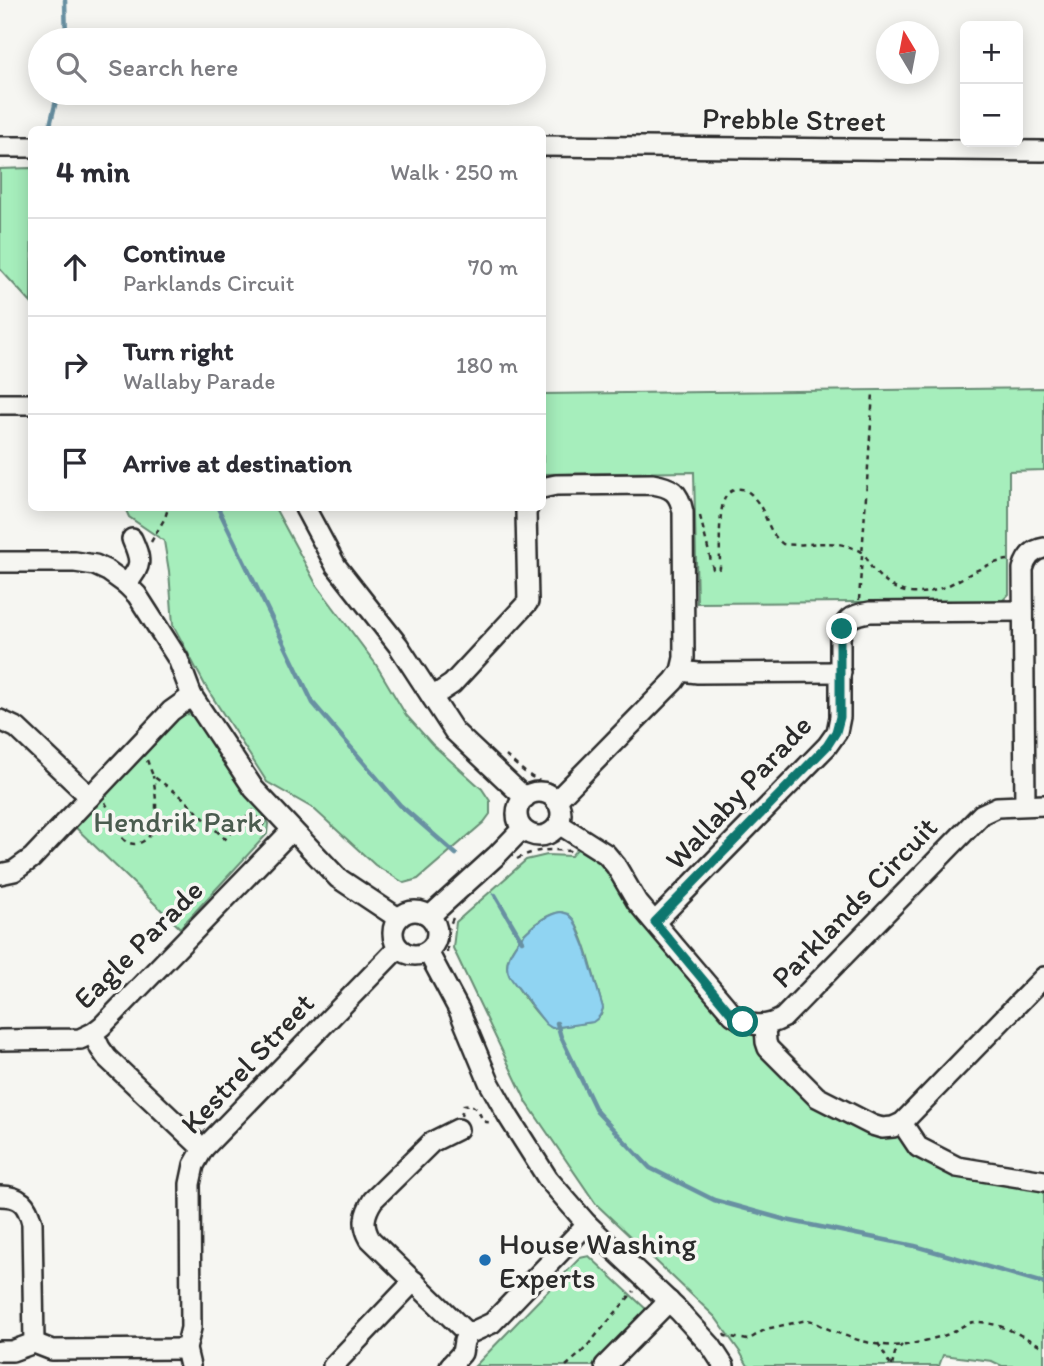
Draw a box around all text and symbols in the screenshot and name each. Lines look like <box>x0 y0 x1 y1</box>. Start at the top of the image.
north arrow <box>876 21 939 84</box>
map controls <box>960 21 1023 147</box>
button: + <box>960 21 1023 84</box>
search box <box>28 28 546 105</box>
icon: search <box>52 48 90 86</box>
text: Search here <box>108 51 238 83</box>
button: − <box>960 84 1023 147</box>
street label: Prebble Street <box>702 99 886 139</box>
text: 4 min <box>56 153 130 190</box>
text: Walk · 250 m <box>390 158 518 186</box>
text: Continue <box>123 237 226 269</box>
icon: ahead <box>56 248 94 286</box>
text: 70 m <box>468 253 518 281</box>
text: Parklands Circuit <box>123 269 294 297</box>
text: Turn right <box>123 335 234 367</box>
icon: right <box>56 346 94 384</box>
text: 180 m <box>456 351 518 379</box>
text: Wallaby Parade <box>123 367 275 395</box>
icon: arrive <box>56 444 94 482</box>
text: Arrive at destination <box>123 447 352 479</box>
route end <box>826 613 857 644</box>
street label: Wallaby Parade <box>657 707 819 877</box>
park label: Hendrik Park <box>93 803 263 840</box>
street label: Parklands Circuit <box>763 809 945 995</box>
street label: Eagle Parade <box>65 871 211 1017</box>
street label: Kestrel Street <box>172 985 322 1141</box>
route start <box>727 1006 758 1037</box>
place label: House Washing Experts <box>499 1225 697 1296</box>
marker: House Washing Experts <box>477 1252 493 1268</box>

